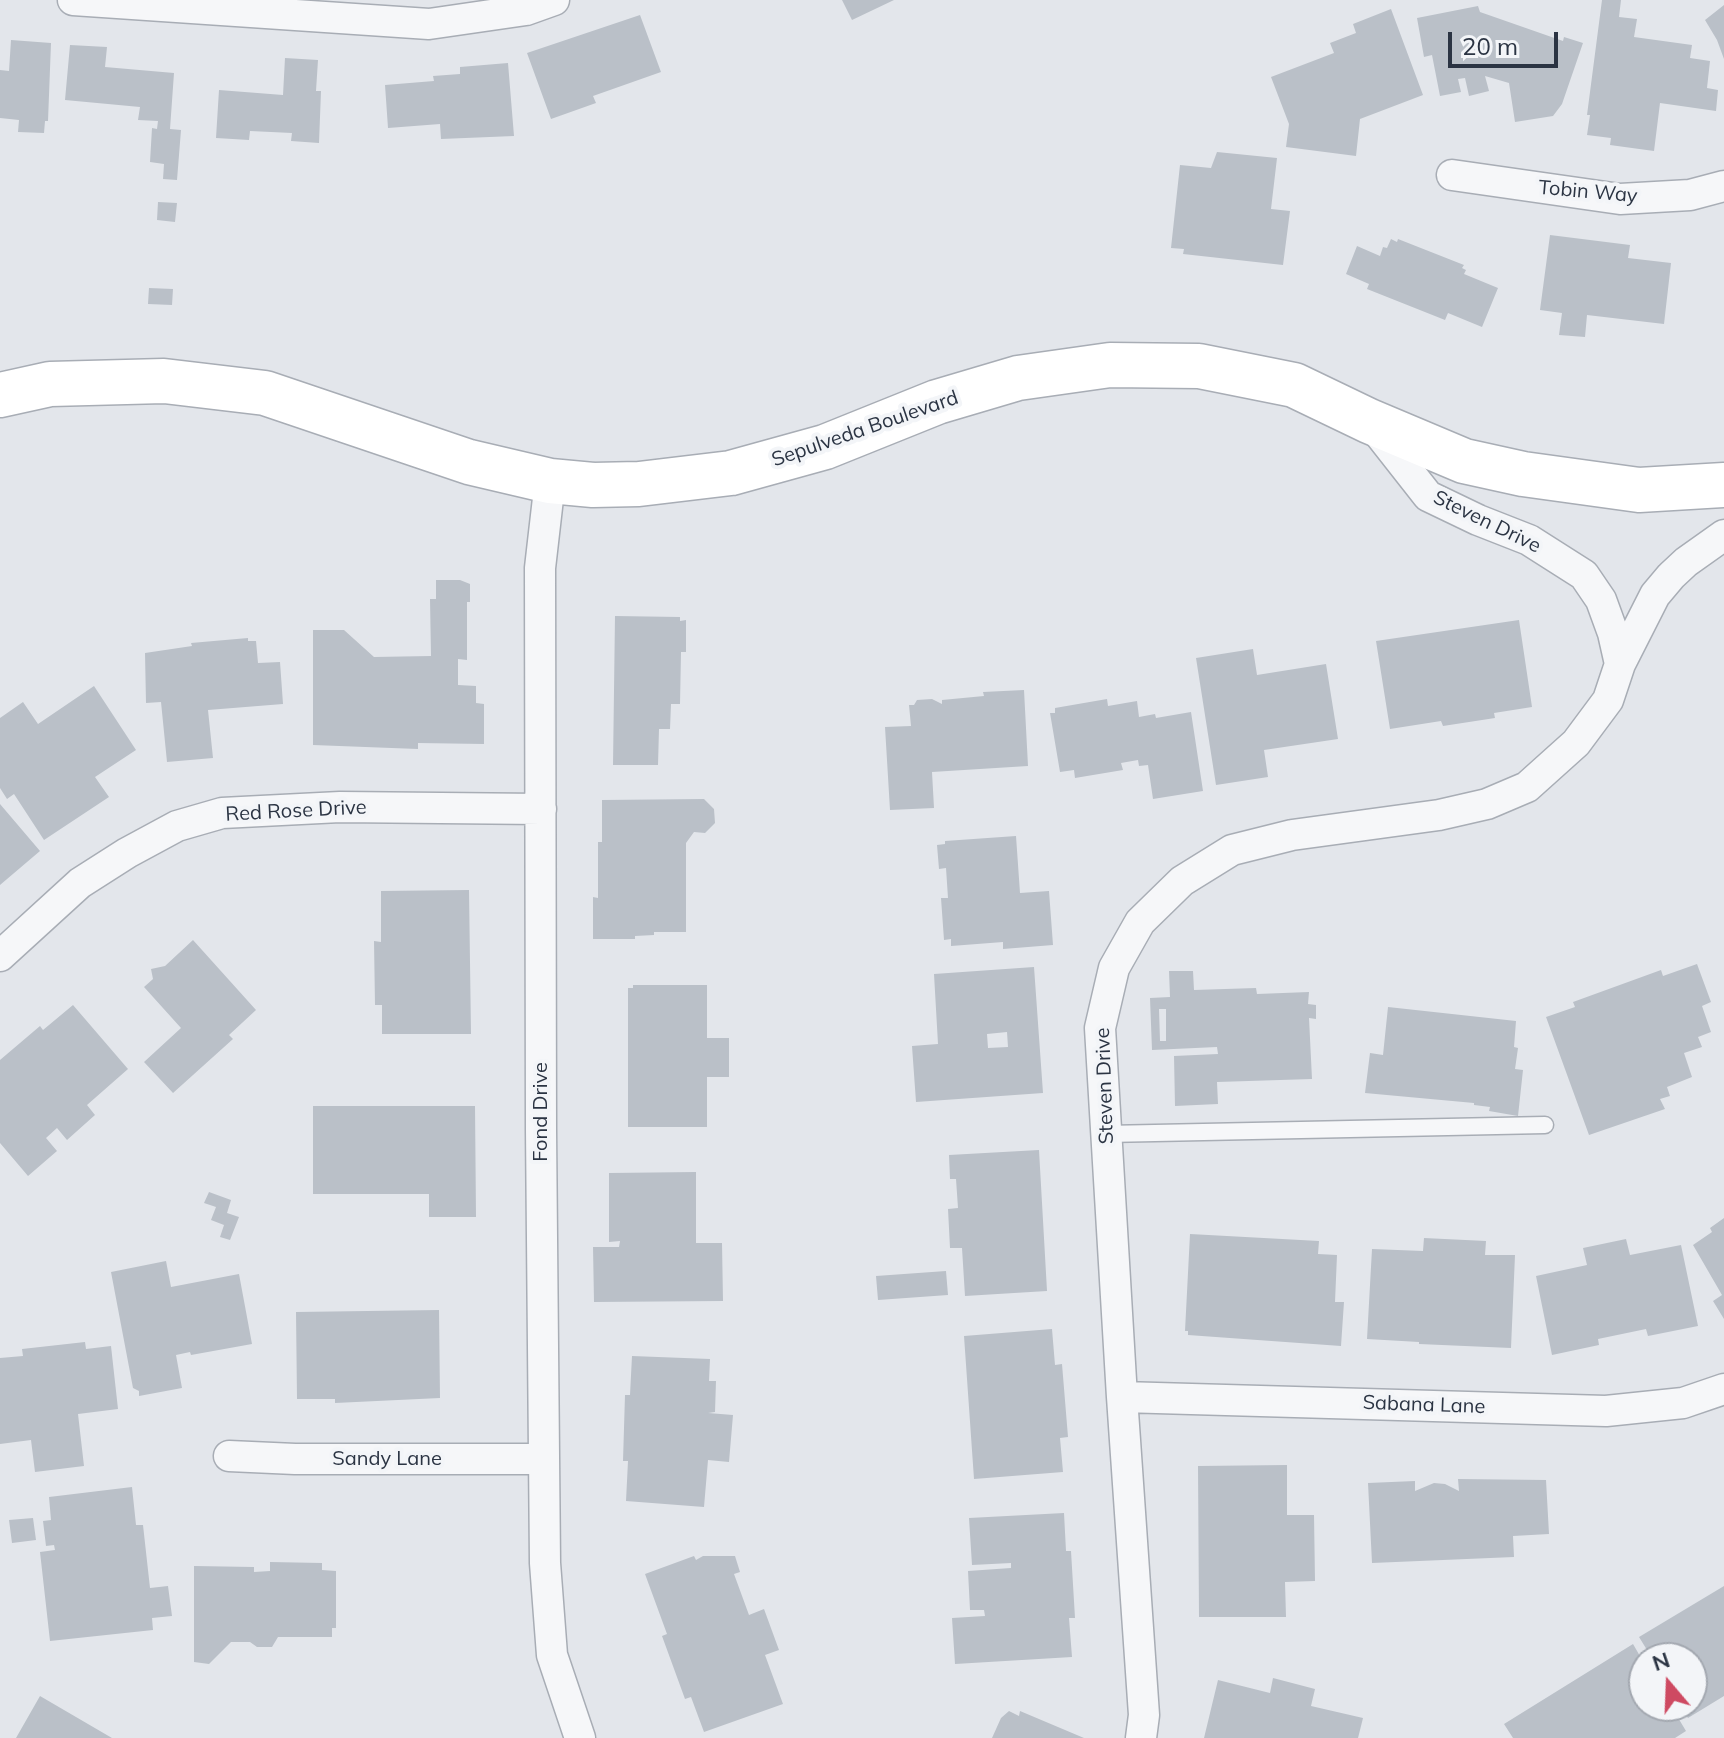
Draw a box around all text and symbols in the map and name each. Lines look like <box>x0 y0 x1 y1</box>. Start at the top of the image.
scale bar <box>1452 16 1562 66</box>
text: 20 m <box>1462 31 1518 61</box>
street label: Tobin Way <box>1538 176 1638 208</box>
street label: Sepulveda Boulevard <box>769 386 961 472</box>
street label: Steven Drive <box>1429 486 1545 558</box>
street label: Red Rose Drive <box>225 795 367 827</box>
street label: Steven Drive <box>1091 1027 1119 1145</box>
street label: Fond Drive <box>529 1062 553 1162</box>
street label: Sabana Lane <box>1362 1391 1486 1419</box>
street label: Sandy Lane <box>332 1447 442 1471</box>
north arrow <box>1628 1642 1708 1722</box>
text: N <box>1648 1645 1673 1677</box>

